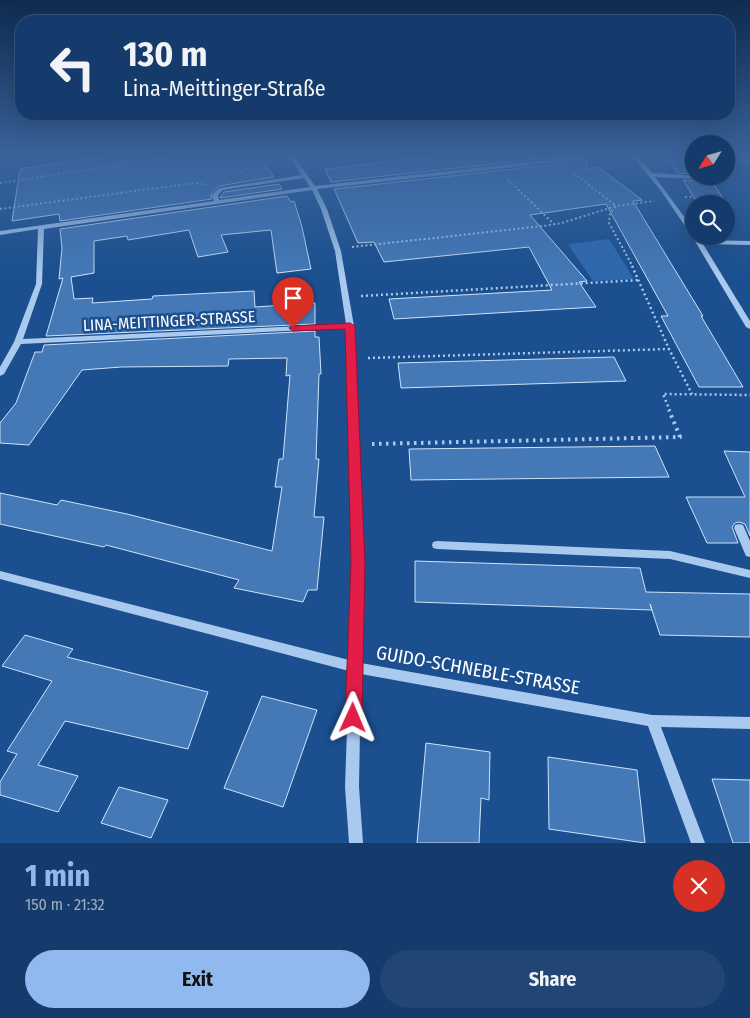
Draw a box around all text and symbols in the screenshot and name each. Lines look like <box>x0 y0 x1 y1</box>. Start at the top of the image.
text: 130 m <box>123 33 207 75</box>
icon: left <box>40 35 105 100</box>
text: Lina-Meittinger-Straße <box>123 75 326 102</box>
north arrow <box>685 135 735 185</box>
map controls <box>685 135 735 245</box>
button: search <box>685 195 735 245</box>
pin <box>272 277 314 328</box>
icon: arrive <box>279 284 307 312</box>
street label: LINA-MEITTINGER-STRASSE <box>82 307 256 335</box>
street label: GUIDO-SCHNEBLE-STRASSE <box>374 641 582 699</box>
position arrow <box>326 691 378 743</box>
text: 1 min <box>25 858 90 894</box>
button: close <box>673 860 725 912</box>
text: 150 m · 21:32 <box>25 895 105 914</box>
button: Exit <box>25 950 370 1008</box>
button: Share <box>380 950 725 1008</box>

